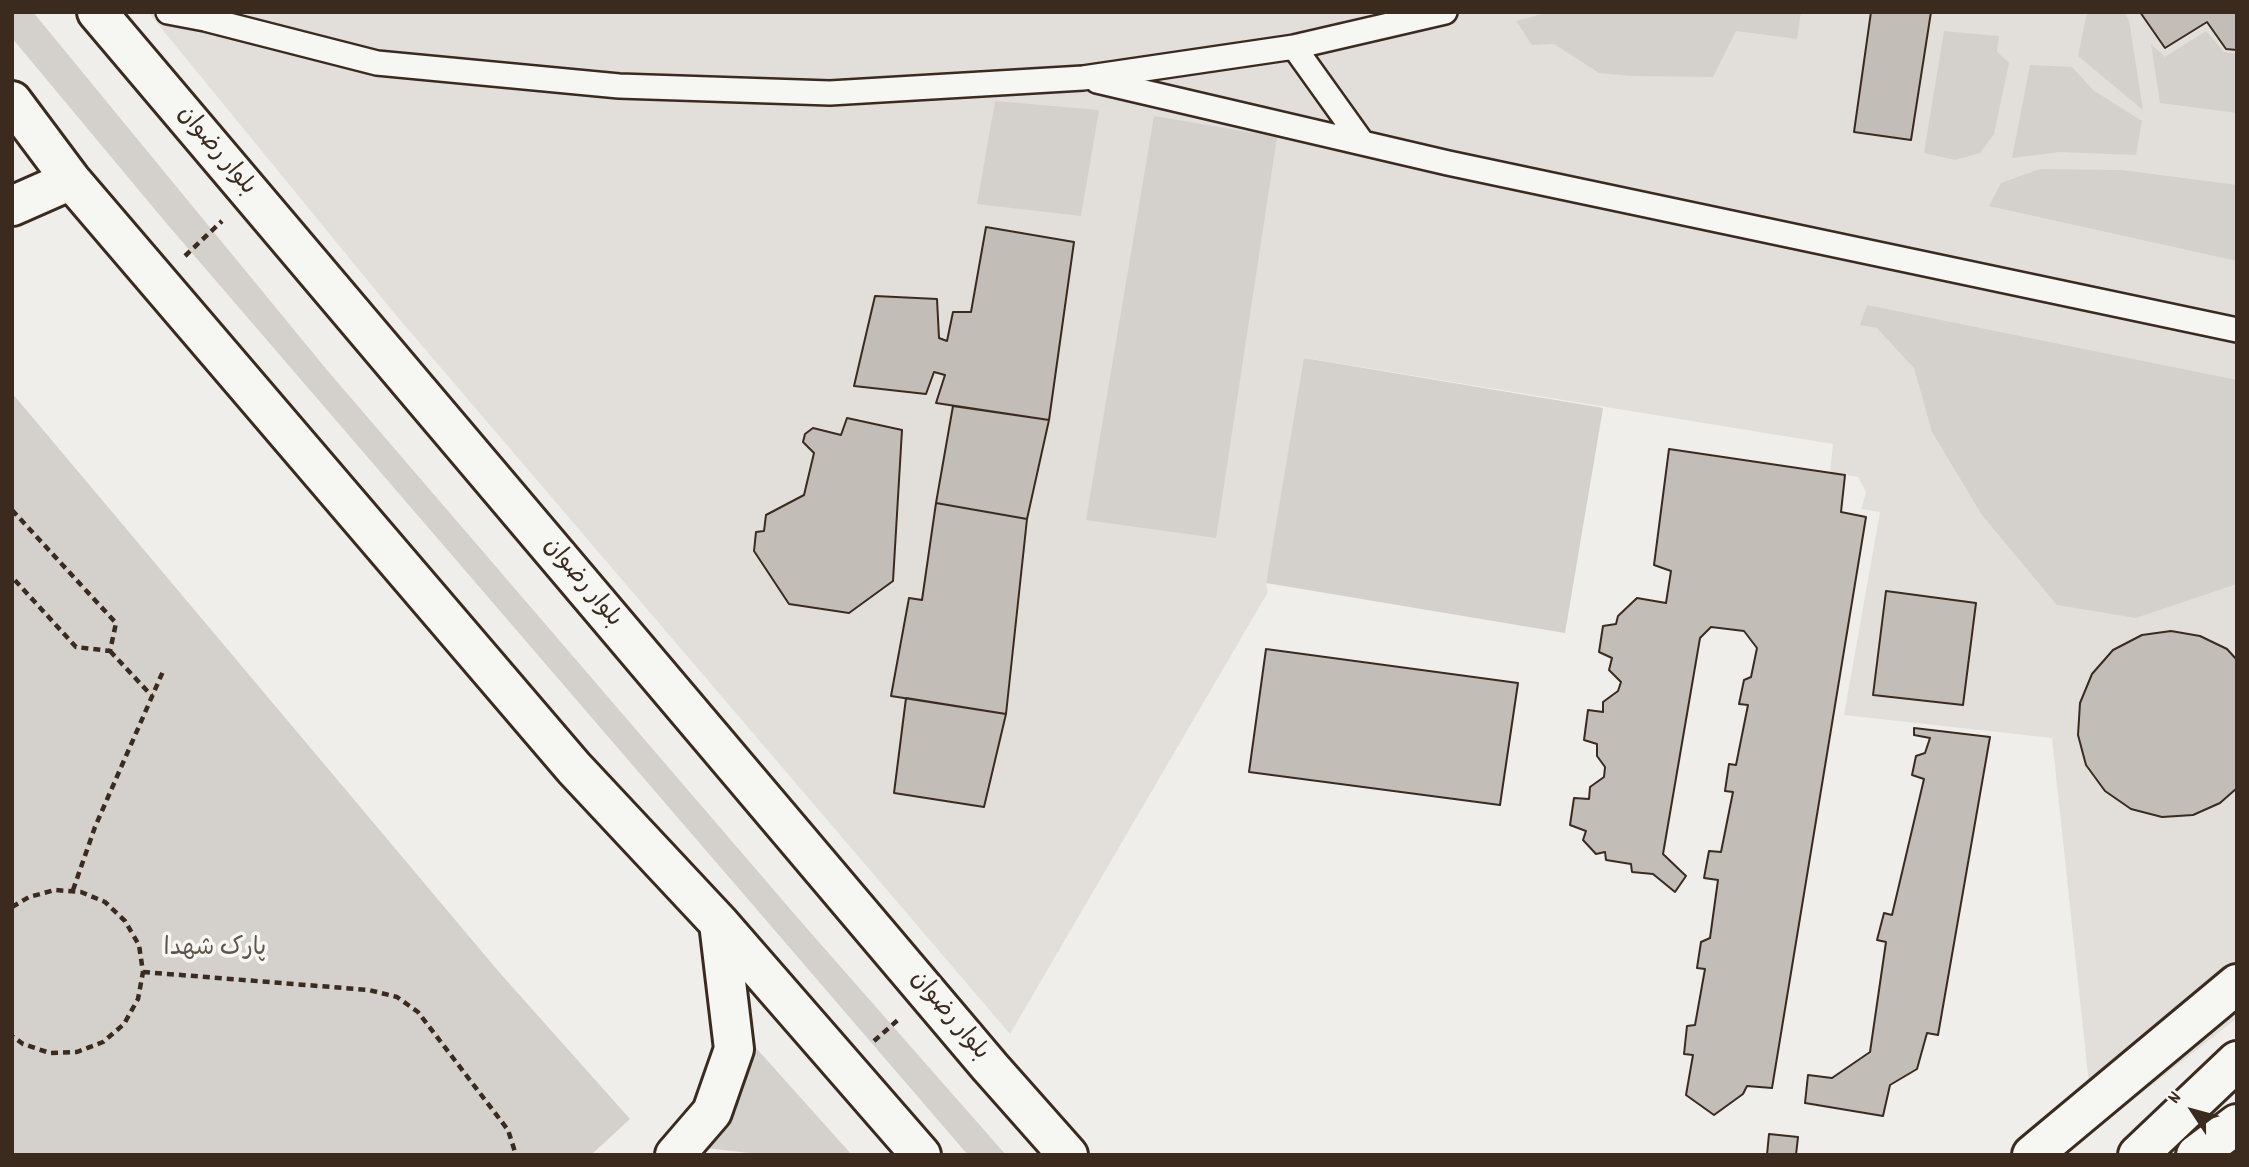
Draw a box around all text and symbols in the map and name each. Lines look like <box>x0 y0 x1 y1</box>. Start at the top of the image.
street label: بلوار رضوان <box>169 101 261 203</box>
street label: بلوار رضوان <box>535 533 627 635</box>
park label: پارک شهدا <box>164 937 266 965</box>
street label: بلوار رضوان <box>902 966 994 1068</box>
north arrow <box>2158 1076 2228 1146</box>
text: N <box>2162 1087 2189 1110</box>

